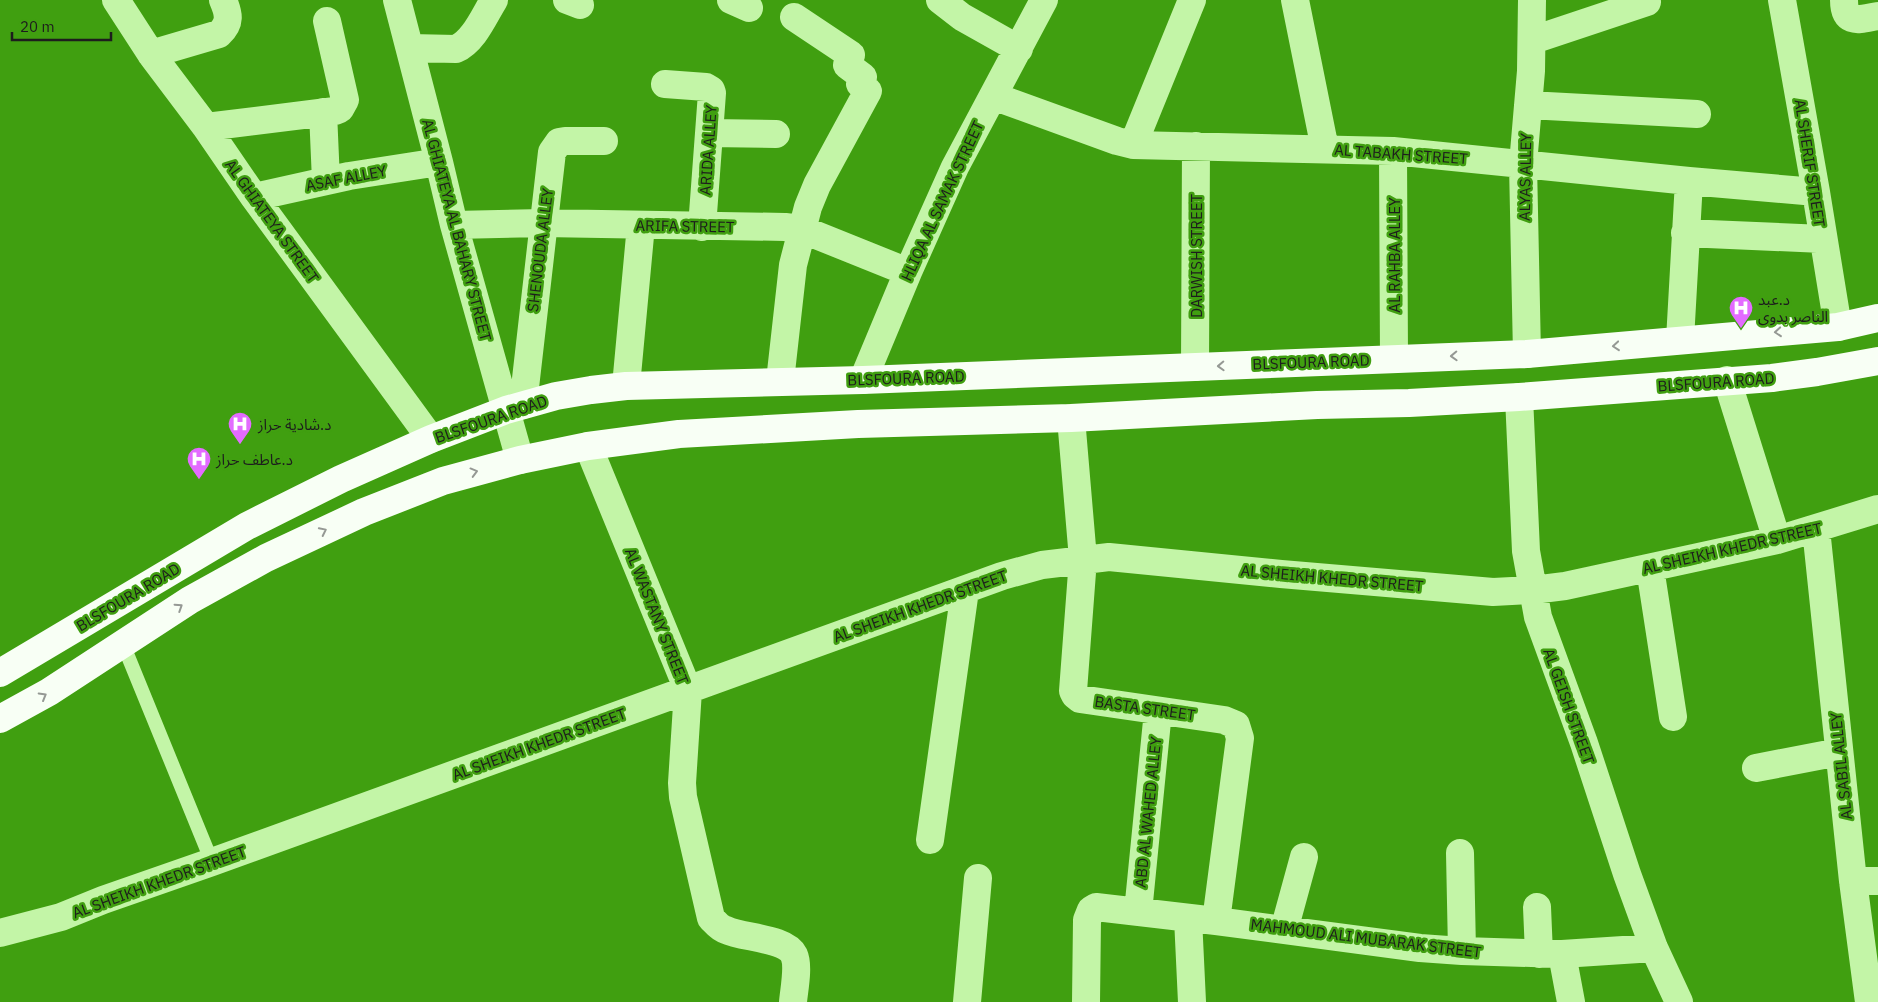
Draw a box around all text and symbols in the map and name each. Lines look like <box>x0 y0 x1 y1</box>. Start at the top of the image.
scale bar <box>12 10 111 42</box>
text: 20 m <box>20 17 55 36</box>
street label: AL SHERIF STREET <box>1791 98 1830 229</box>
street label: ARIDA ALLEY <box>695 104 721 196</box>
street label: AL GHIATEYA AL BAHARY STREET <box>418 117 496 343</box>
street label: HLIQA AL SAMAK STREET <box>897 118 988 284</box>
street label: ALYAS ALLEY <box>1515 133 1535 221</box>
street label: AL TABAKH STREET <box>1334 140 1469 168</box>
street label: AL GHIATEYA STREET <box>221 156 323 287</box>
street label: ASAF ALLEY <box>304 161 388 195</box>
street label: SHENOUDA ALLEY <box>523 187 557 313</box>
street label: DARWISH STREET <box>1187 194 1206 318</box>
street label: AL RAHBA ALLEY <box>1385 197 1404 313</box>
street label: ARIFA STREET <box>635 216 735 236</box>
place label: د.عبد الناصر بدوى <box>1758 290 1828 326</box>
hospital icon: د.عبد الناصر بدوى <box>1728 295 1754 329</box>
one-way arrow <box>1774 326 1782 337</box>
one-way arrow <box>1612 340 1620 351</box>
street label: BLSFOURA ROAD <box>1252 350 1370 374</box>
one-way arrow <box>1450 351 1458 362</box>
one-way arrow <box>1217 360 1225 371</box>
street label: BLSFOURA ROAD <box>847 366 965 390</box>
street label: BLSFOURA ROAD <box>1657 368 1775 396</box>
street label: BLSFOURA ROAD <box>432 391 550 447</box>
hospital icon: د.شادية حراز <box>227 411 253 445</box>
place label: د.شادية حراز <box>257 415 331 434</box>
hospital icon: د.عاطف حراز <box>186 446 212 480</box>
place label: د.عاطف حراز <box>215 450 293 469</box>
one-way arrow <box>469 468 477 478</box>
street label: AL SHEIKH KHEDR STREET <box>1641 518 1824 578</box>
one-way arrow <box>317 528 326 538</box>
street label: AL WASTANY STREET <box>621 545 693 687</box>
street label: BLSFOURA ROAD <box>73 559 183 635</box>
street label: AL SHEIKH KHEDR STREET <box>1240 561 1425 595</box>
street label: AL SHEIKH KHEDR STREET <box>831 566 1010 646</box>
one-way arrow <box>173 604 182 613</box>
street label: AL GEISH STREET <box>1539 646 1599 767</box>
one-way arrow <box>37 692 46 702</box>
street label: BASTA STREET <box>1094 692 1197 725</box>
street label: AL SHEIKH KHEDR STREET <box>450 704 629 784</box>
street label: AL SABIL ALLEY <box>1826 711 1856 821</box>
street label: ABD AL WAHED ALLEY <box>1131 736 1165 888</box>
street label: AL SHEIKH KHEDR STREET <box>70 842 249 922</box>
street label: MAHMOUD ALI MUBARAK STREET <box>1250 914 1483 962</box>

